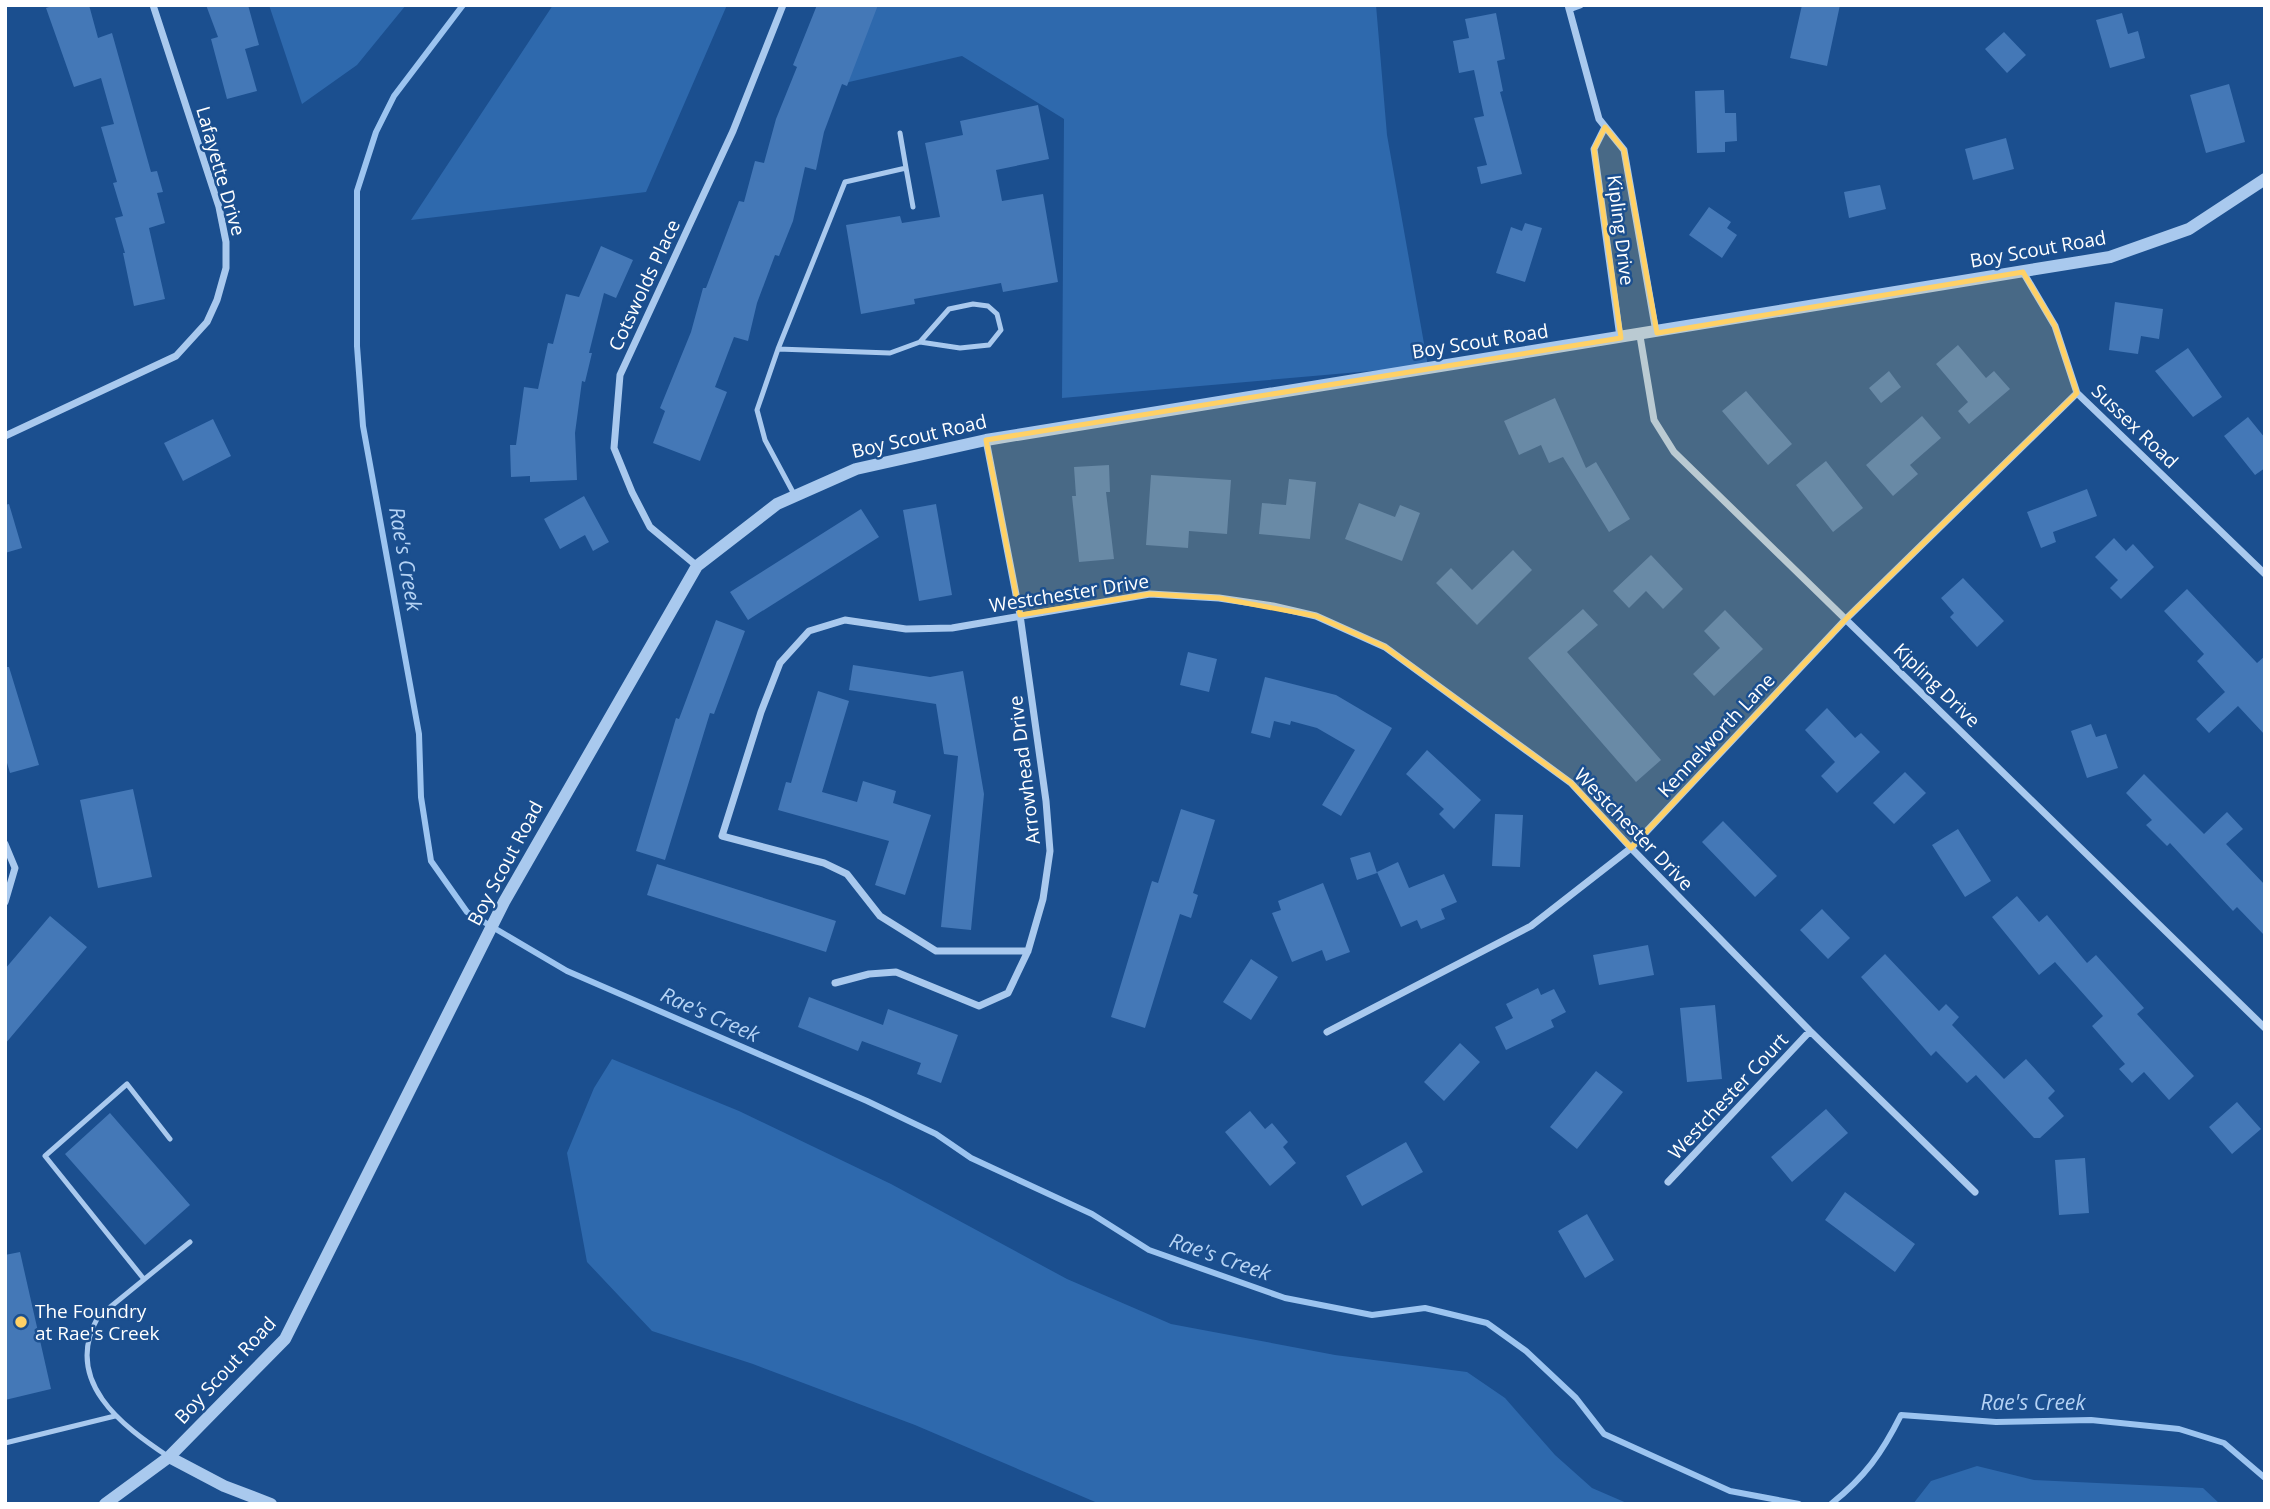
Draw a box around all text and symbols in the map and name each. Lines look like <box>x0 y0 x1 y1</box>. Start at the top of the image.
street label: Lafayette Drive <box>190 103 252 239</box>
street label: Kipling Drive <box>1601 173 1641 287</box>
street label: Cotswolds Place <box>602 215 686 355</box>
street label: Boy Scout Road <box>1968 224 2108 274</box>
street label: Boy Scout Road <box>1410 317 1550 365</box>
street label: Sussex Road <box>2086 378 2184 474</box>
street label: Boy Scout Road <box>849 408 989 464</box>
water label: Rae's Creek <box>383 505 429 614</box>
street label: Westchester Drive <box>987 568 1151 618</box>
street label: Kipling Drive <box>1888 637 1986 733</box>
street label: Kennelworth Lane <box>1652 667 1780 803</box>
street label: Arrowhead Drive <box>1002 694 1046 846</box>
street label: Westchester Drive <box>1569 762 1699 896</box>
street label: Boy Scout Road <box>461 796 549 930</box>
water label: Rae's Creek <box>657 980 765 1049</box>
street label: Westchester Court <box>1662 1027 1794 1165</box>
water label: Rae's Creek <box>1166 1226 1275 1287</box>
place label: The Foundry at Rae's Creek <box>35 1298 159 1346</box>
street label: Boy Scout Road <box>168 1311 282 1429</box>
marker: The Foundry at Rae's Creek <box>13 1314 29 1330</box>
water label: Rae's Creek <box>1980 1388 2086 1416</box>

